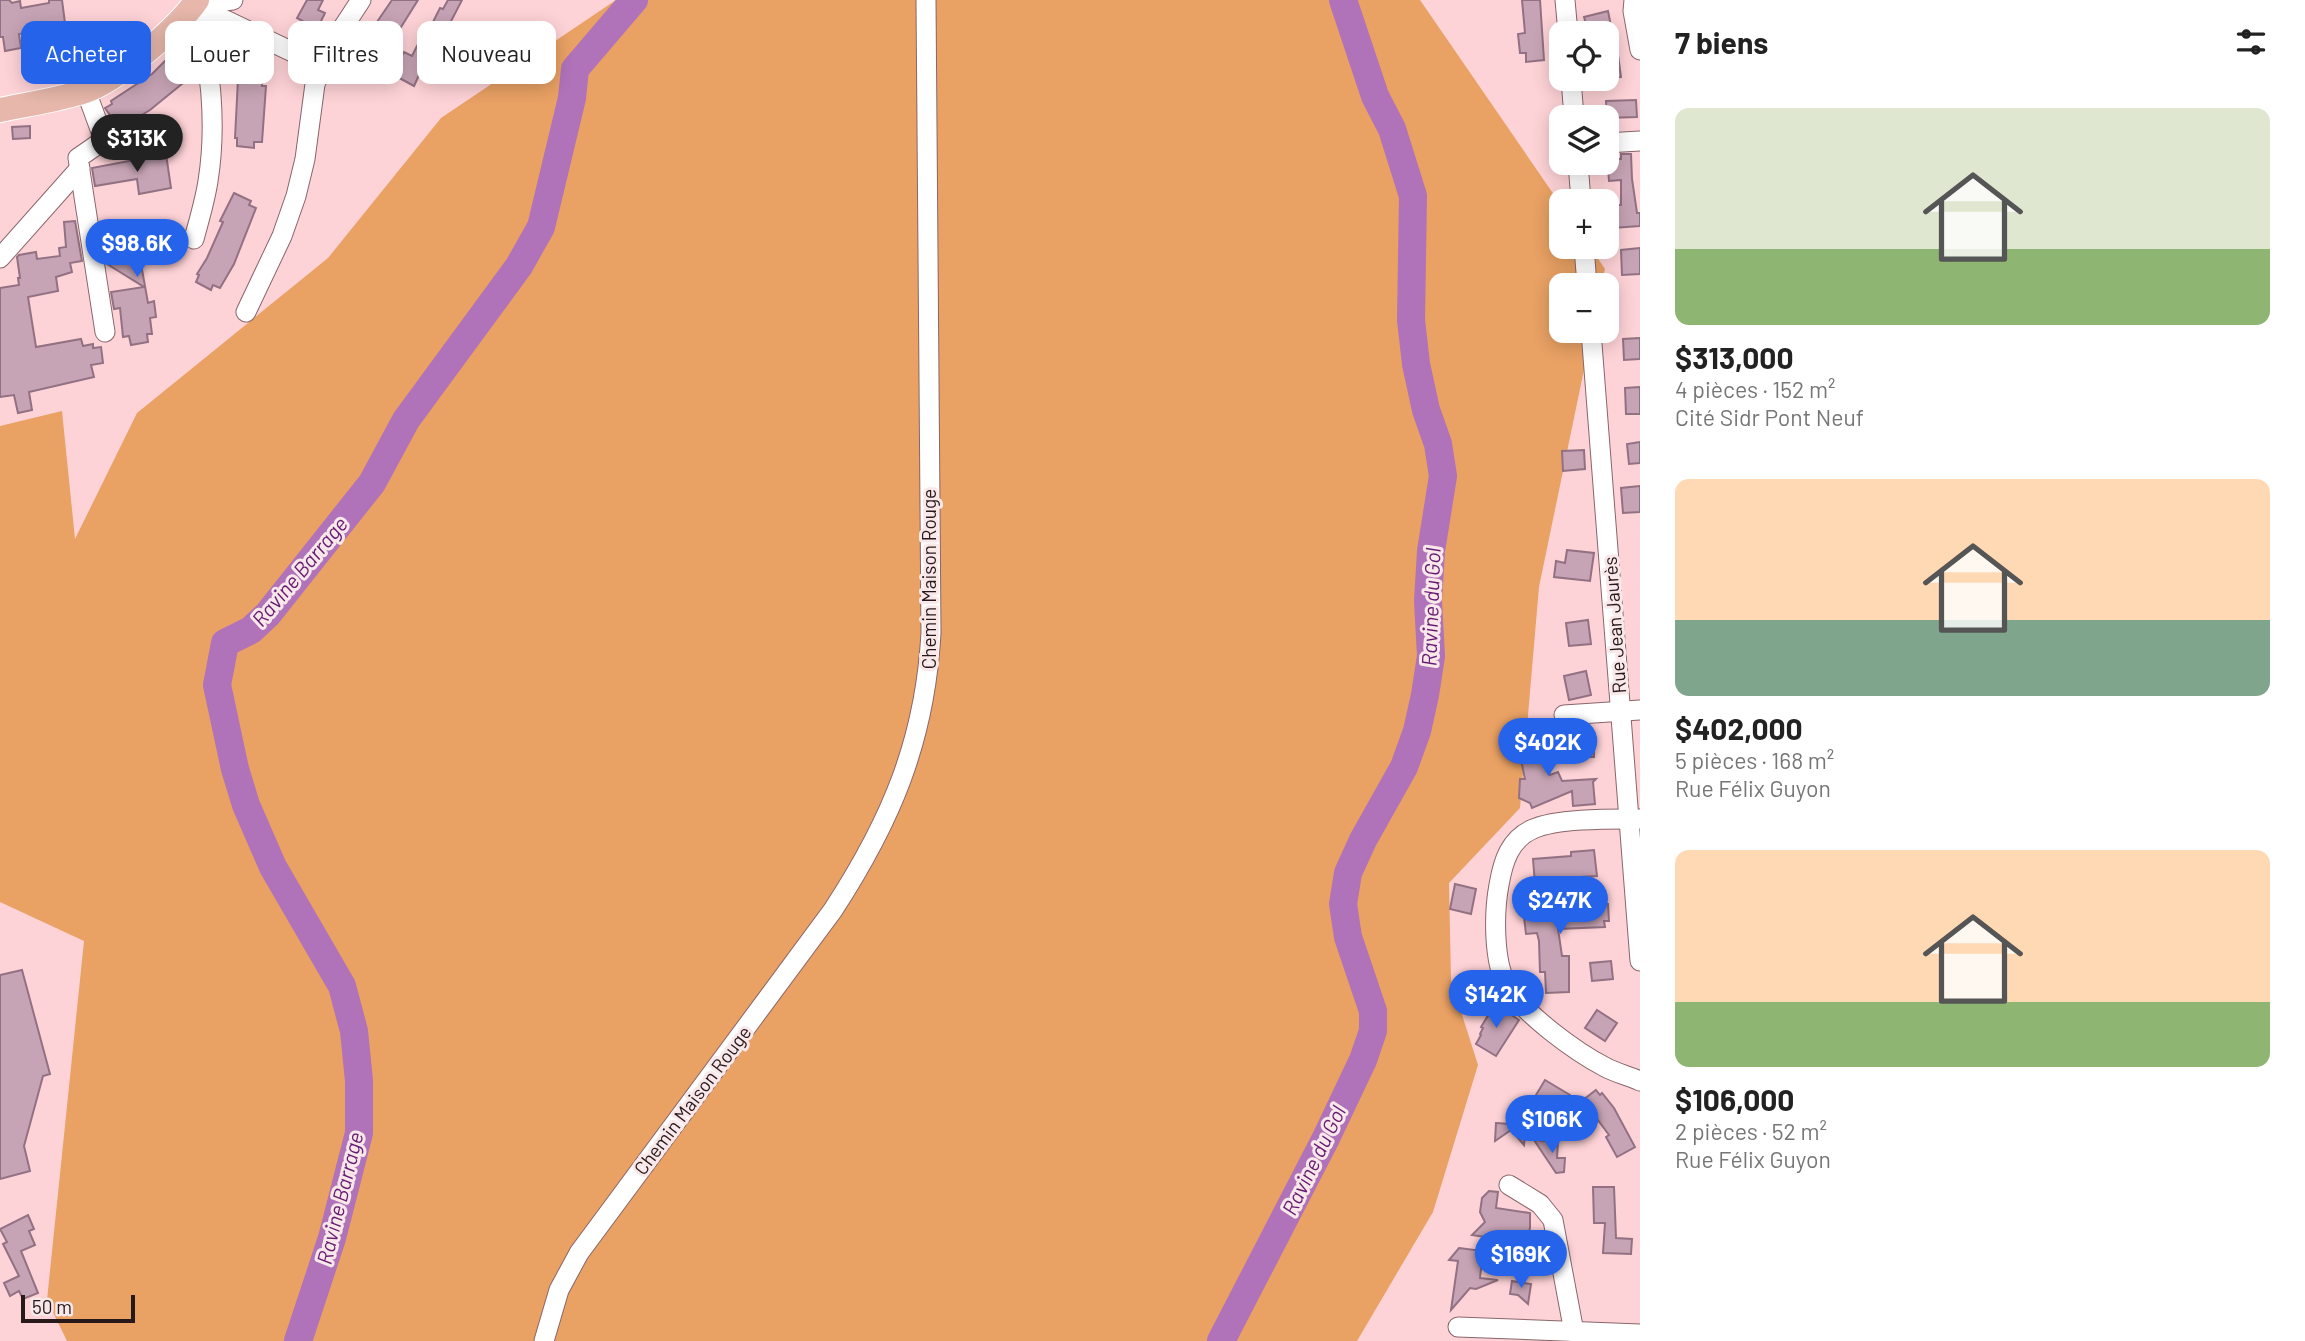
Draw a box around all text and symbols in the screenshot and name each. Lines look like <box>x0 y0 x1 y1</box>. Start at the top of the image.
chip: Acheter <box>21 21 151 84</box>
chip: Louer <box>165 21 274 84</box>
chip: Filtres <box>288 21 403 84</box>
chip: Nouveau <box>417 21 556 84</box>
map controls <box>1549 21 1619 343</box>
button: locate <box>1549 21 1619 91</box>
icon: filters <box>2232 23 2270 61</box>
text: 7 biens <box>1675 24 1768 60</box>
button: layers <box>1549 105 1619 175</box>
pin: $313K <box>88 114 186 174</box>
text: $313K <box>107 123 167 151</box>
icon: home <box>1910 154 2036 280</box>
button: + <box>1549 189 1619 259</box>
pin: $98.6K <box>80 219 194 279</box>
text: $98.6K <box>102 228 172 256</box>
button: − <box>1549 273 1619 343</box>
text: $313,000 <box>1675 339 1794 375</box>
text: 4 pièces · 152 m² <box>1675 375 1835 403</box>
text: Cité Sidr Pont Neuf <box>1675 403 1864 431</box>
street label: Chemin Maison Rouge <box>917 489 940 669</box>
water label: Ravine Barrage <box>246 511 352 631</box>
icon: home <box>1910 525 2036 651</box>
water label: Ravine du Gol <box>1415 547 1445 667</box>
street label: Rue Jean Jaurès <box>1598 556 1630 694</box>
text: $402,000 <box>1675 710 1803 746</box>
pin: $402K <box>1499 718 1597 778</box>
text: $402K <box>1514 727 1582 755</box>
text: 5 pièces · 168 m² <box>1675 746 1834 774</box>
text: Rue Félix Guyon <box>1675 774 1831 802</box>
pin: $247K <box>1511 876 1609 936</box>
text: $247K <box>1528 885 1592 913</box>
icon: home <box>1910 896 2036 1022</box>
pin: $142K <box>1447 970 1545 1030</box>
text: $142K <box>1465 979 1527 1007</box>
street label: Chemin Maison Rouge <box>629 1021 755 1179</box>
text: $106,000 <box>1675 1081 1794 1117</box>
pin: $106K <box>1503 1096 1601 1155</box>
water label: Ravine du Gol <box>1276 1101 1350 1219</box>
text: $106K <box>1521 1104 1583 1132</box>
text: 2 pièces · 52 m² <box>1675 1117 1827 1145</box>
water label: Ravine Barrage <box>311 1129 367 1267</box>
text: Rue Félix Guyon <box>1675 1145 1831 1173</box>
pin: $169K <box>1472 1230 1570 1290</box>
text: $169K <box>1491 1239 1551 1267</box>
scale bar <box>21 1292 135 1324</box>
text: 50 m <box>32 1295 72 1318</box>

